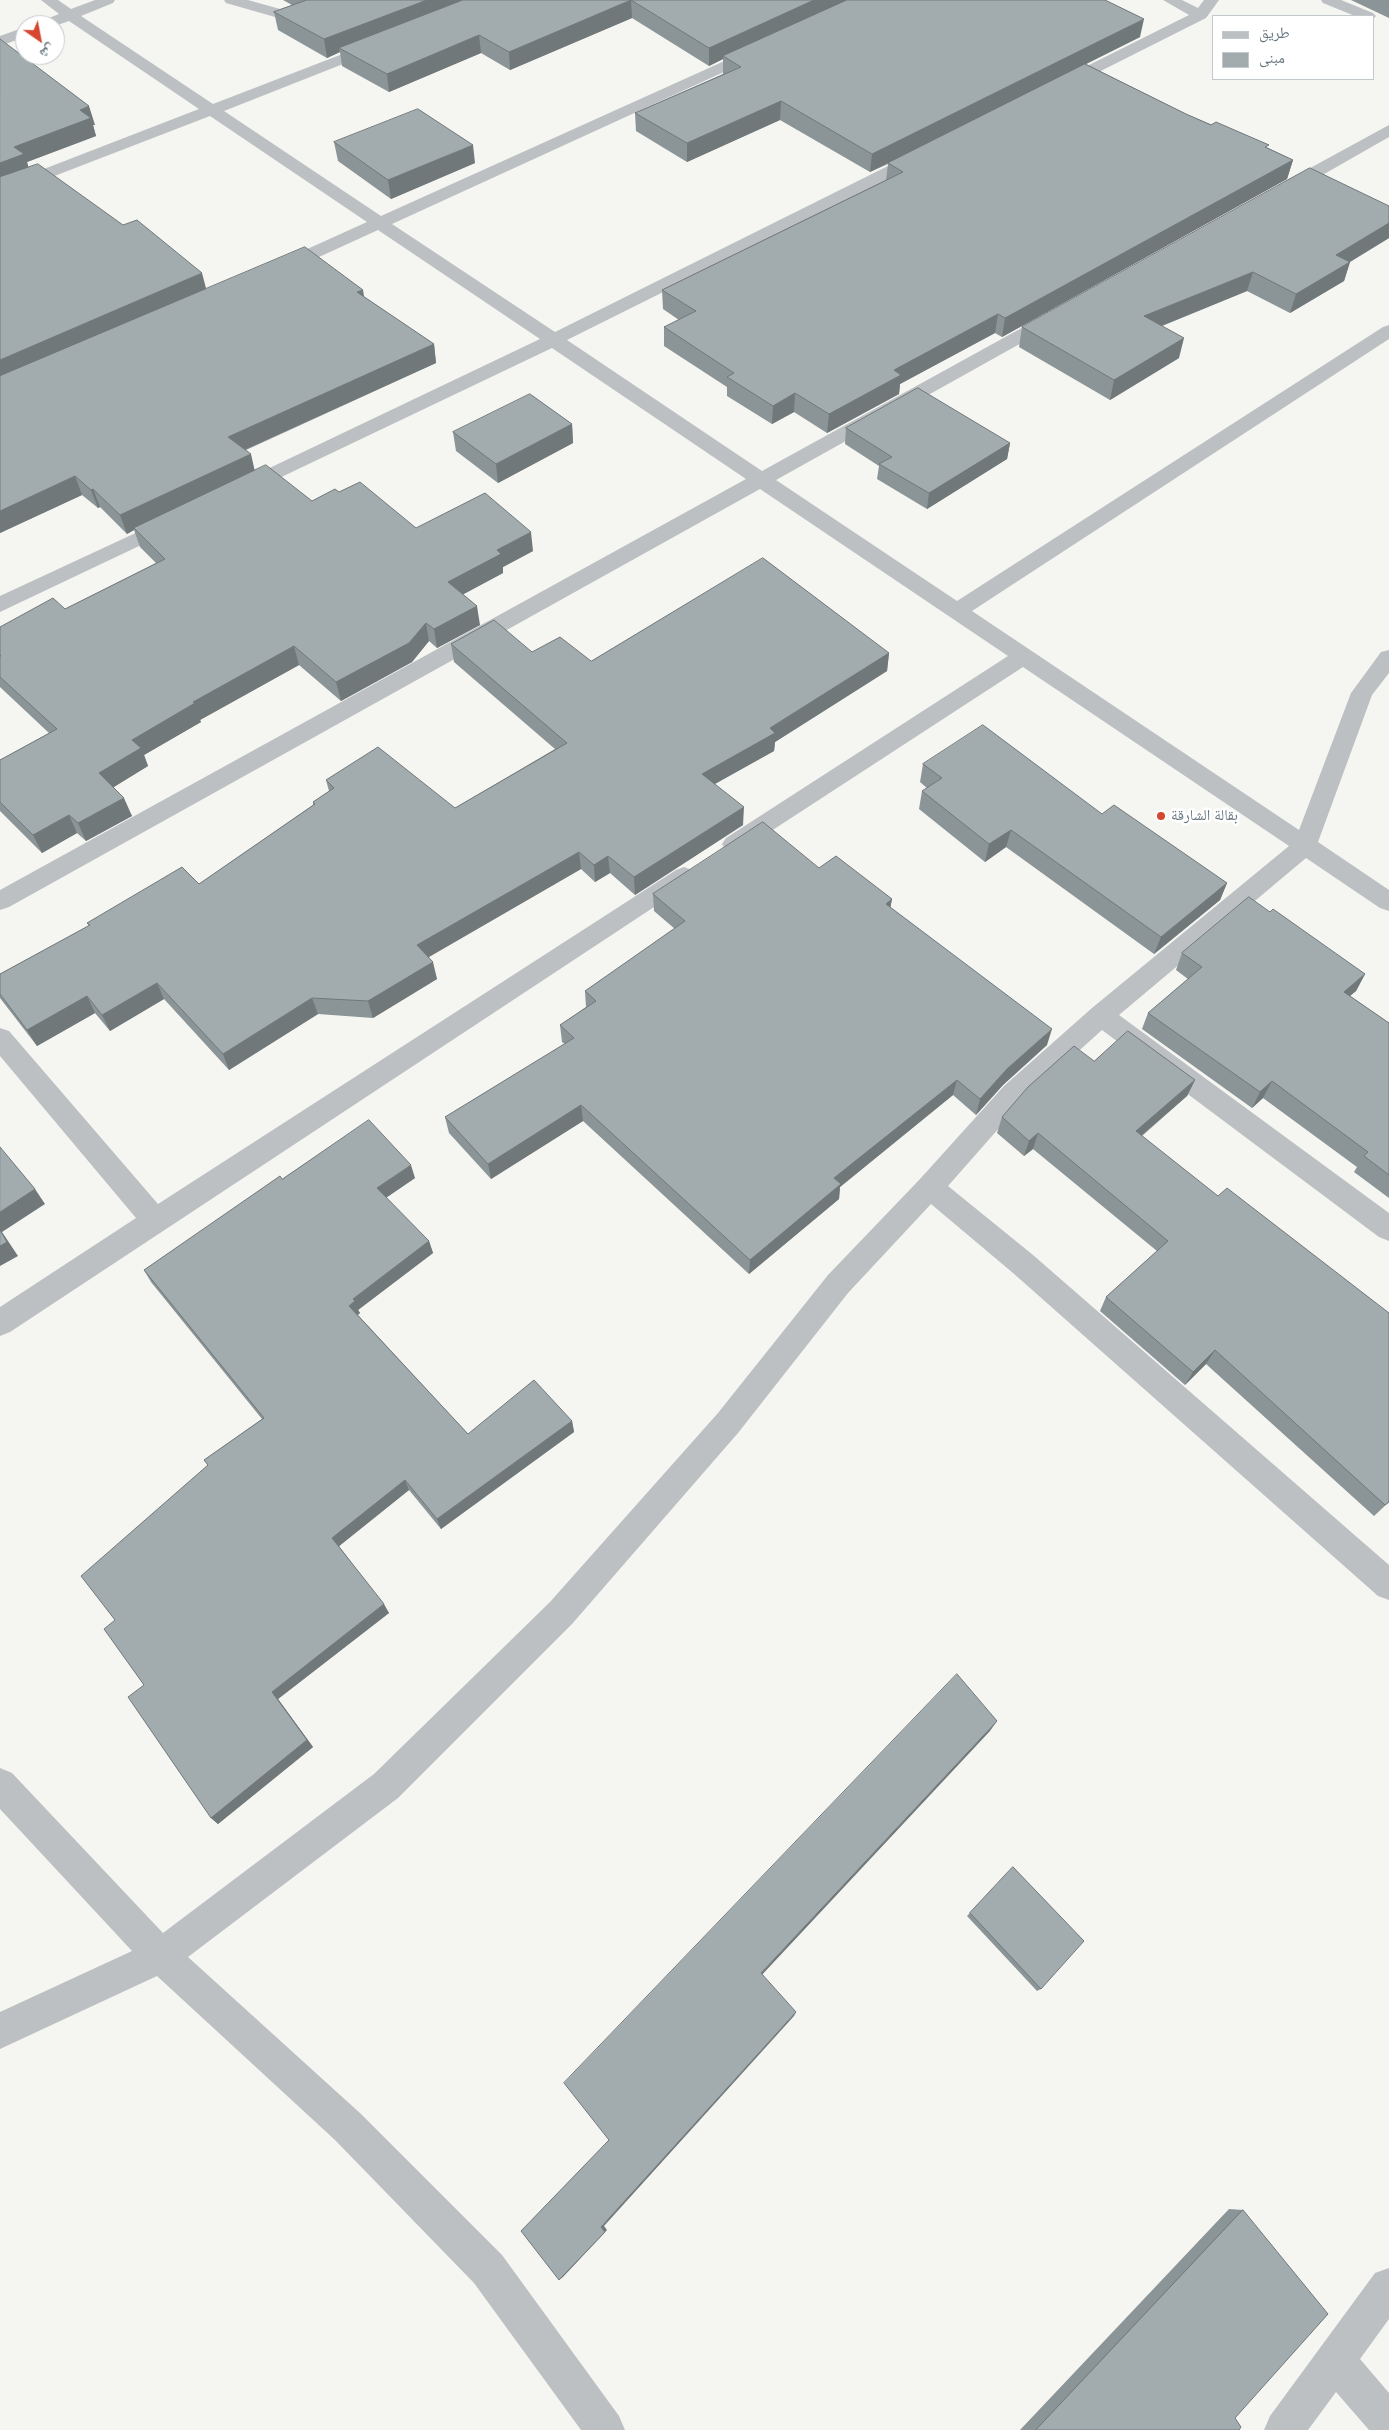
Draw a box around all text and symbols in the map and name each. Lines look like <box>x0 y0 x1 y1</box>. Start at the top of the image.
north arrow <box>15 15 65 65</box>
legend <box>1212 15 1374 80</box>
text: طريق <box>1259 23 1290 42</box>
text: ش <box>36 40 59 63</box>
text: مبنى <box>1259 48 1285 67</box>
place label: بقالة الشارقة <box>1171 807 1238 825</box>
marker: بقالة الشارقة <box>1155 810 1167 822</box>

